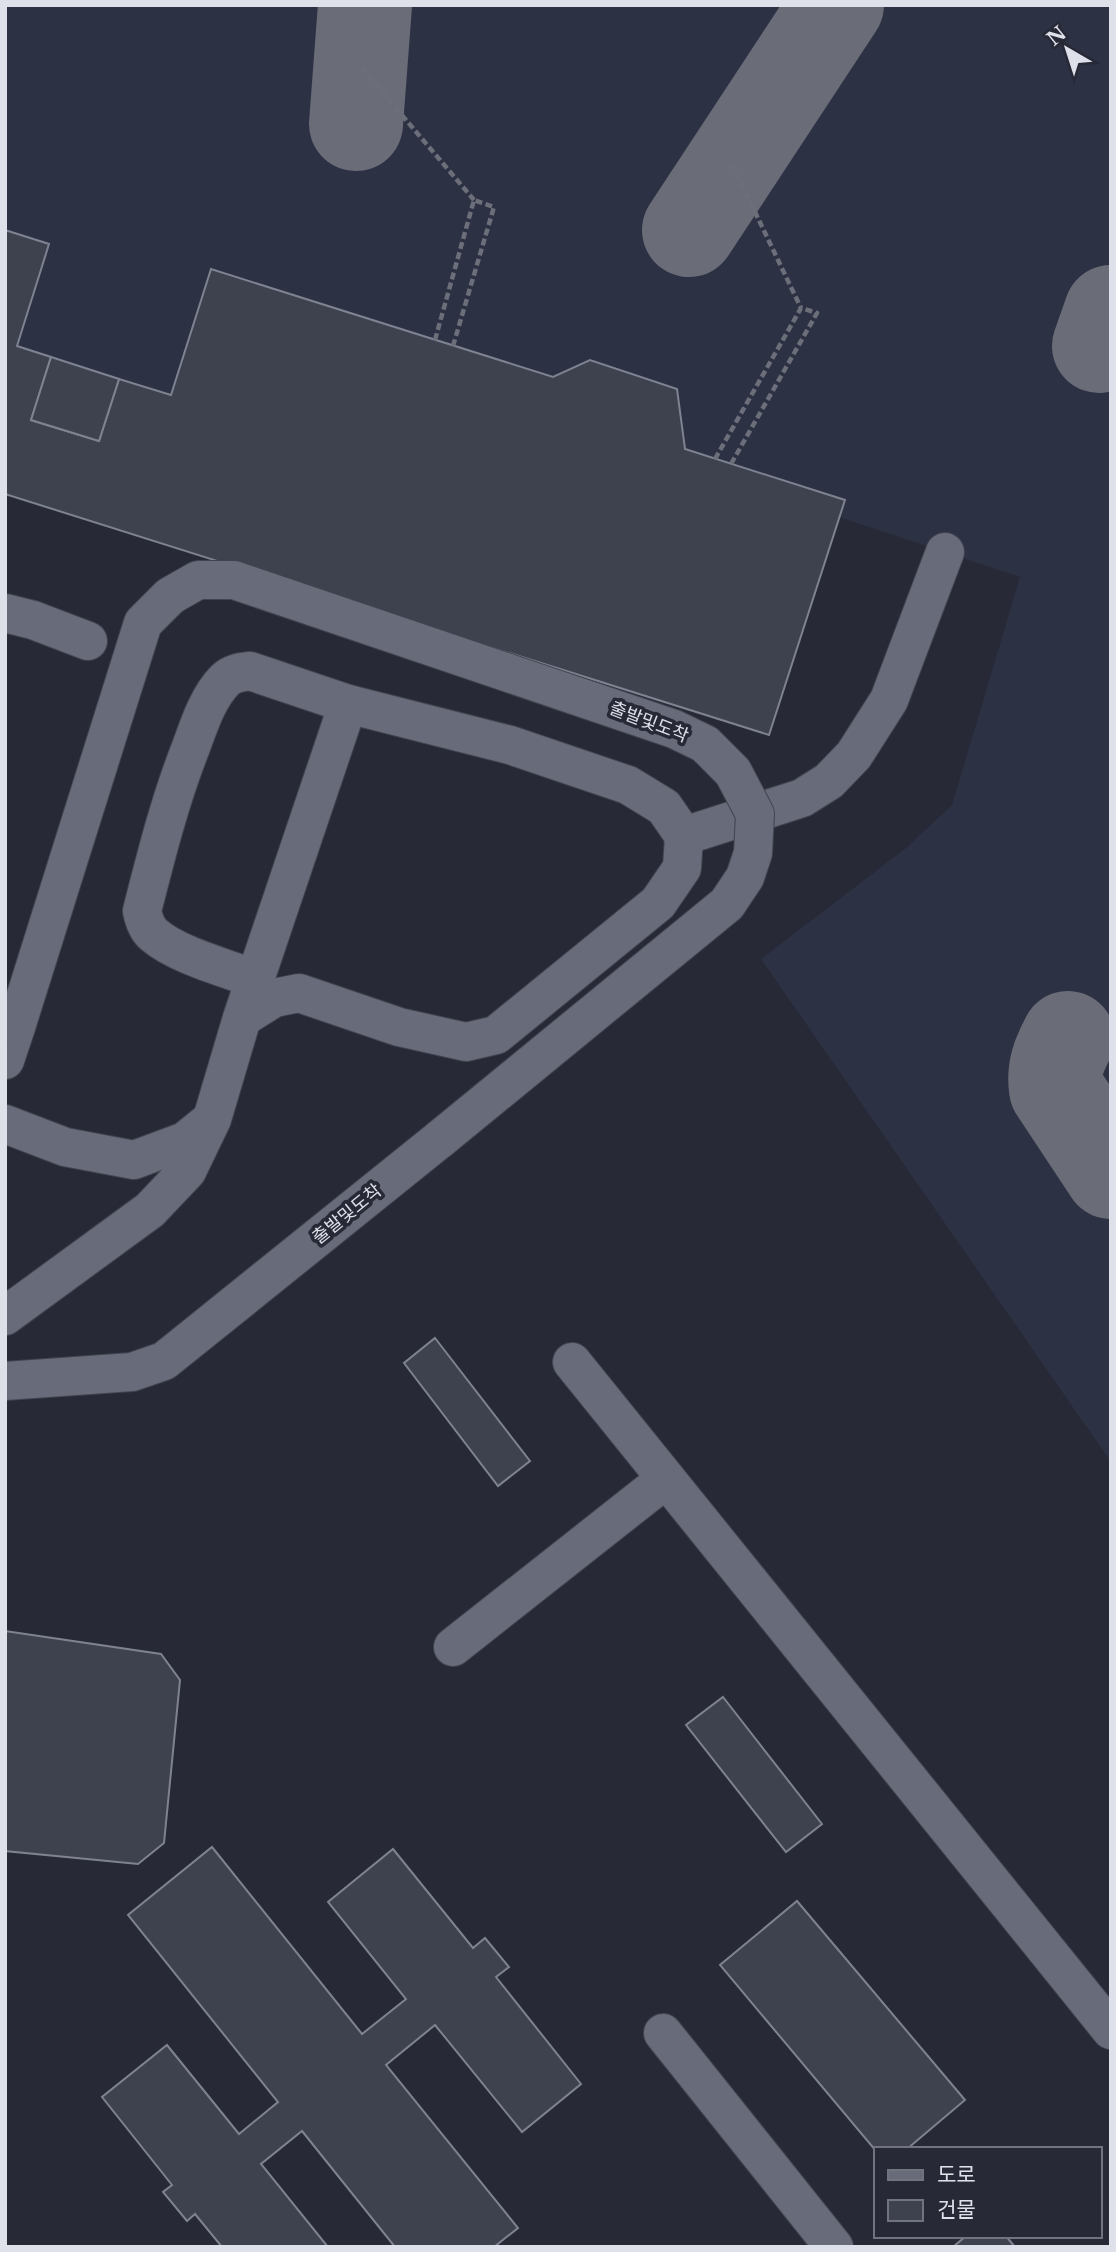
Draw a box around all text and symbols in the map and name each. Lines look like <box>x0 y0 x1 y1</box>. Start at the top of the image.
north arrow <box>1032 14 1102 84</box>
text: N <box>1042 22 1071 51</box>
street label: 출발및도착 <box>606 697 692 747</box>
street label: 출발및도착 <box>308 1179 386 1249</box>
legend <box>874 2147 1102 2238</box>
text: 도로 <box>937 2162 976 2188</box>
text: 건물 <box>937 2197 976 2223</box>

